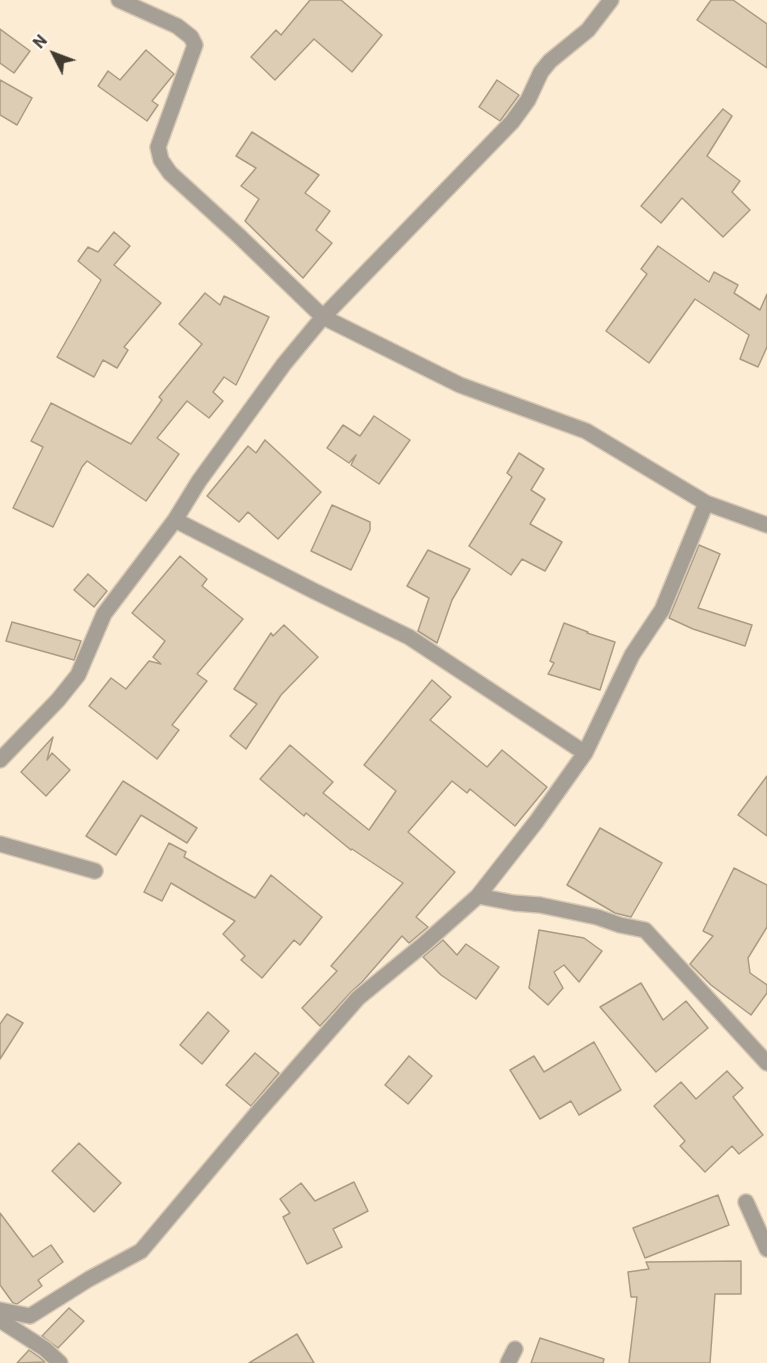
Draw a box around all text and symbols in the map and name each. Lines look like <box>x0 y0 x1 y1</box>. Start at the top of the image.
north arrow <box>24 24 84 84</box>
text: N <box>29 31 51 52</box>

